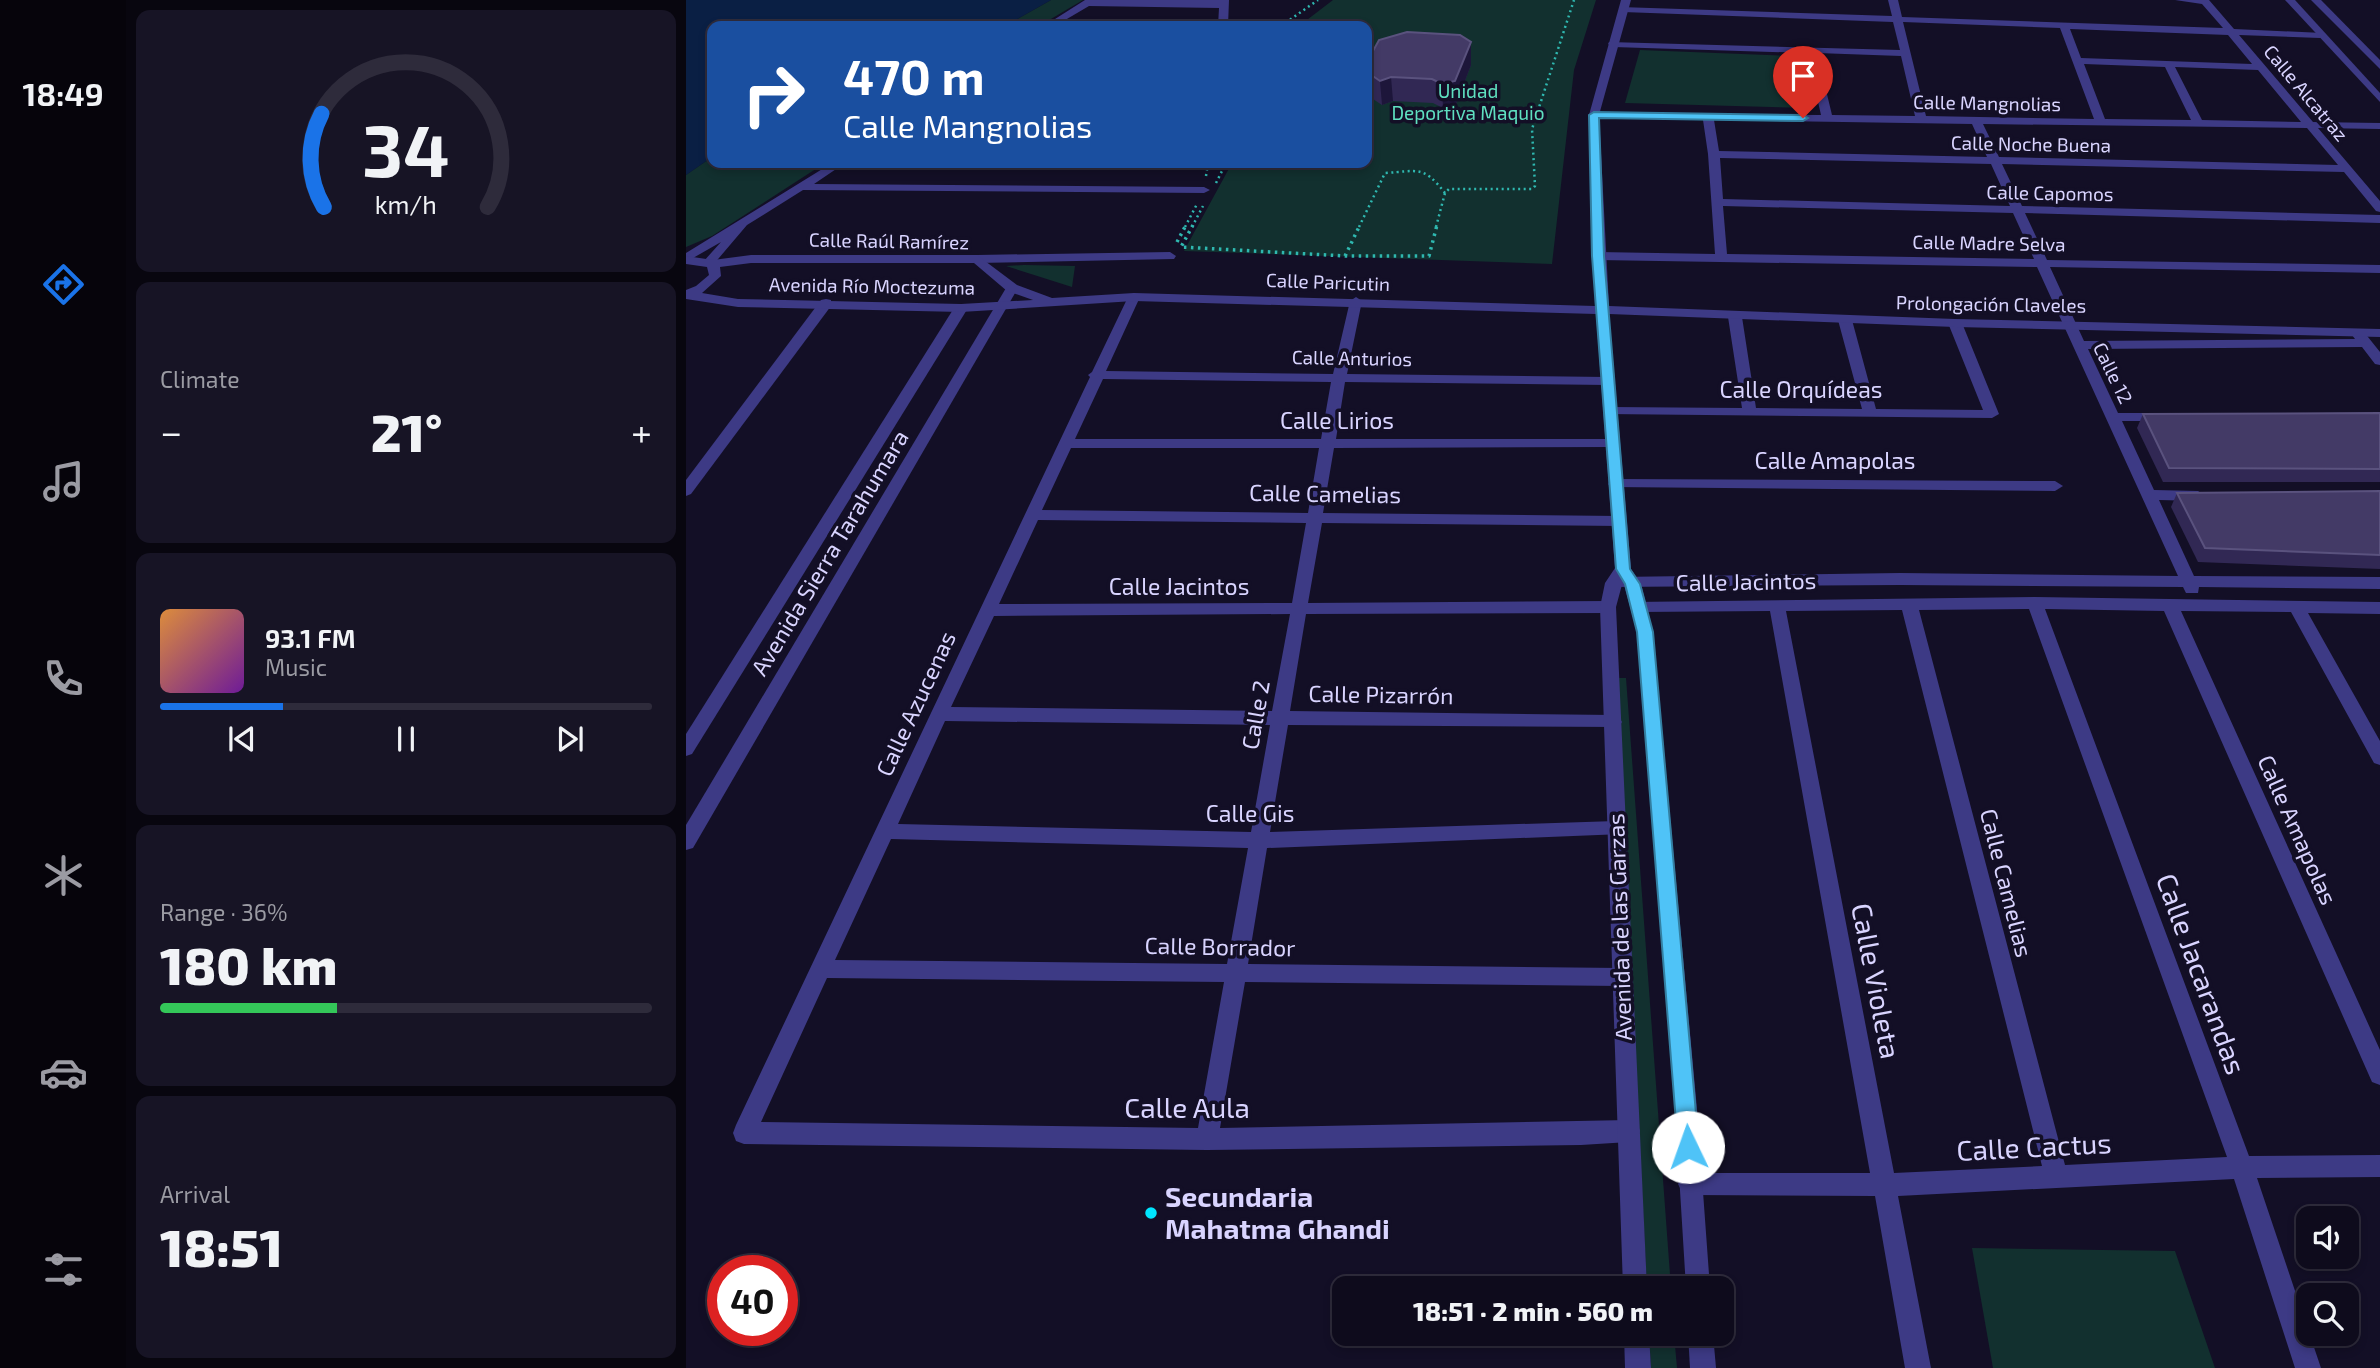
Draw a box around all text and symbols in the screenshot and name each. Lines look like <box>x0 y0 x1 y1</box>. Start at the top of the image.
street label: Calle Alcatraz <box>2259 40 2353 146</box>
text: 470 m <box>843 46 985 105</box>
pin <box>1773 46 1833 118</box>
icon: right <box>728 49 819 140</box>
icon: arrive <box>1784 57 1822 95</box>
text: 18:49 <box>22 74 104 112</box>
park label: Unidad Deportiva Maquio <box>1391 79 1545 124</box>
street label: Calle Mangnolias <box>1913 90 2061 115</box>
text: 34 <box>362 104 450 192</box>
text: Calle Mangnolias <box>843 106 1092 144</box>
street label: Calle Noche Buena <box>1951 131 2111 156</box>
street label: Calle Capomos <box>1986 180 2114 205</box>
text: km/h <box>375 189 437 219</box>
street label: Calle Raúl Ramírez <box>809 228 969 253</box>
street label: Calle Madre Selva <box>1912 230 2066 255</box>
icon: directions <box>39 260 88 309</box>
street label: Calle Paricutin <box>1266 268 1390 295</box>
street label: Avenida Río Moctezuma <box>769 272 975 299</box>
street label: Prolongación Claveles <box>1896 290 2086 317</box>
street label: Calle 12 <box>2089 338 2138 407</box>
street label: Calle Anturios <box>1292 345 1412 370</box>
text: Climate <box>160 365 240 393</box>
street label: Calle Orquídeas <box>1719 375 1883 403</box>
text: 21° <box>371 400 442 462</box>
street label: Calle Lirios <box>1280 406 1394 434</box>
text: − <box>160 408 182 454</box>
text: + <box>631 408 652 454</box>
street label: Avenida Sierra Tarahumara <box>745 425 914 680</box>
street label: Calle Amapolas <box>1755 446 1915 474</box>
icon: music <box>39 457 88 506</box>
street label: Calle Camelias <box>1249 478 1401 508</box>
street label: Calle Jacintos <box>1675 566 1817 596</box>
street label: Calle Jacintos <box>1109 572 1249 600</box>
text: 93.1 FM <box>265 622 355 653</box>
street label: Calle Azucenas <box>869 627 961 780</box>
text: Music <box>265 653 327 681</box>
icon: phone <box>39 654 88 703</box>
street label: Calle 2 <box>1235 678 1275 752</box>
street label: Calle Pizarrón <box>1308 679 1454 709</box>
icon: previous <box>223 720 261 758</box>
icon: pause <box>387 720 425 758</box>
icon: next <box>551 720 589 758</box>
street label: Calle Amapolas <box>2252 750 2343 909</box>
street label: Calle Gis <box>1206 799 1294 827</box>
street label: Calle Camelias <box>1975 806 2039 960</box>
street label: Avenida de las Garzas <box>1601 813 1637 1041</box>
icon: climate <box>39 851 88 900</box>
street label: Calle Jacarandas <box>2150 869 2254 1079</box>
text: Range · 36% <box>160 898 288 926</box>
street label: Calle Violeta <box>1845 900 1909 1062</box>
street label: Calle Borrador <box>1144 931 1296 961</box>
text: 180 km <box>160 933 337 995</box>
icon: car <box>39 1048 88 1097</box>
street label: Calle Aula <box>1124 1090 1250 1124</box>
position arrow <box>1651 1110 1725 1184</box>
street label: Calle Cactus <box>1956 1125 2112 1167</box>
place label: Secundaria Mahatma Ghandi <box>1165 1179 1390 1245</box>
text: Arrival <box>160 1180 230 1208</box>
marker: Secundaria Mahatma Ghandi <box>1143 1205 1159 1221</box>
map controls <box>2296 1206 2359 1346</box>
button: sound <box>2296 1206 2359 1269</box>
text: 18:51 <box>160 1215 283 1277</box>
icon: filters <box>39 1245 88 1294</box>
speed limit sign: 40 <box>707 1255 798 1346</box>
button: search <box>2296 1283 2359 1346</box>
text: 18:51 · 2 min · 560 m <box>1413 1295 1653 1326</box>

